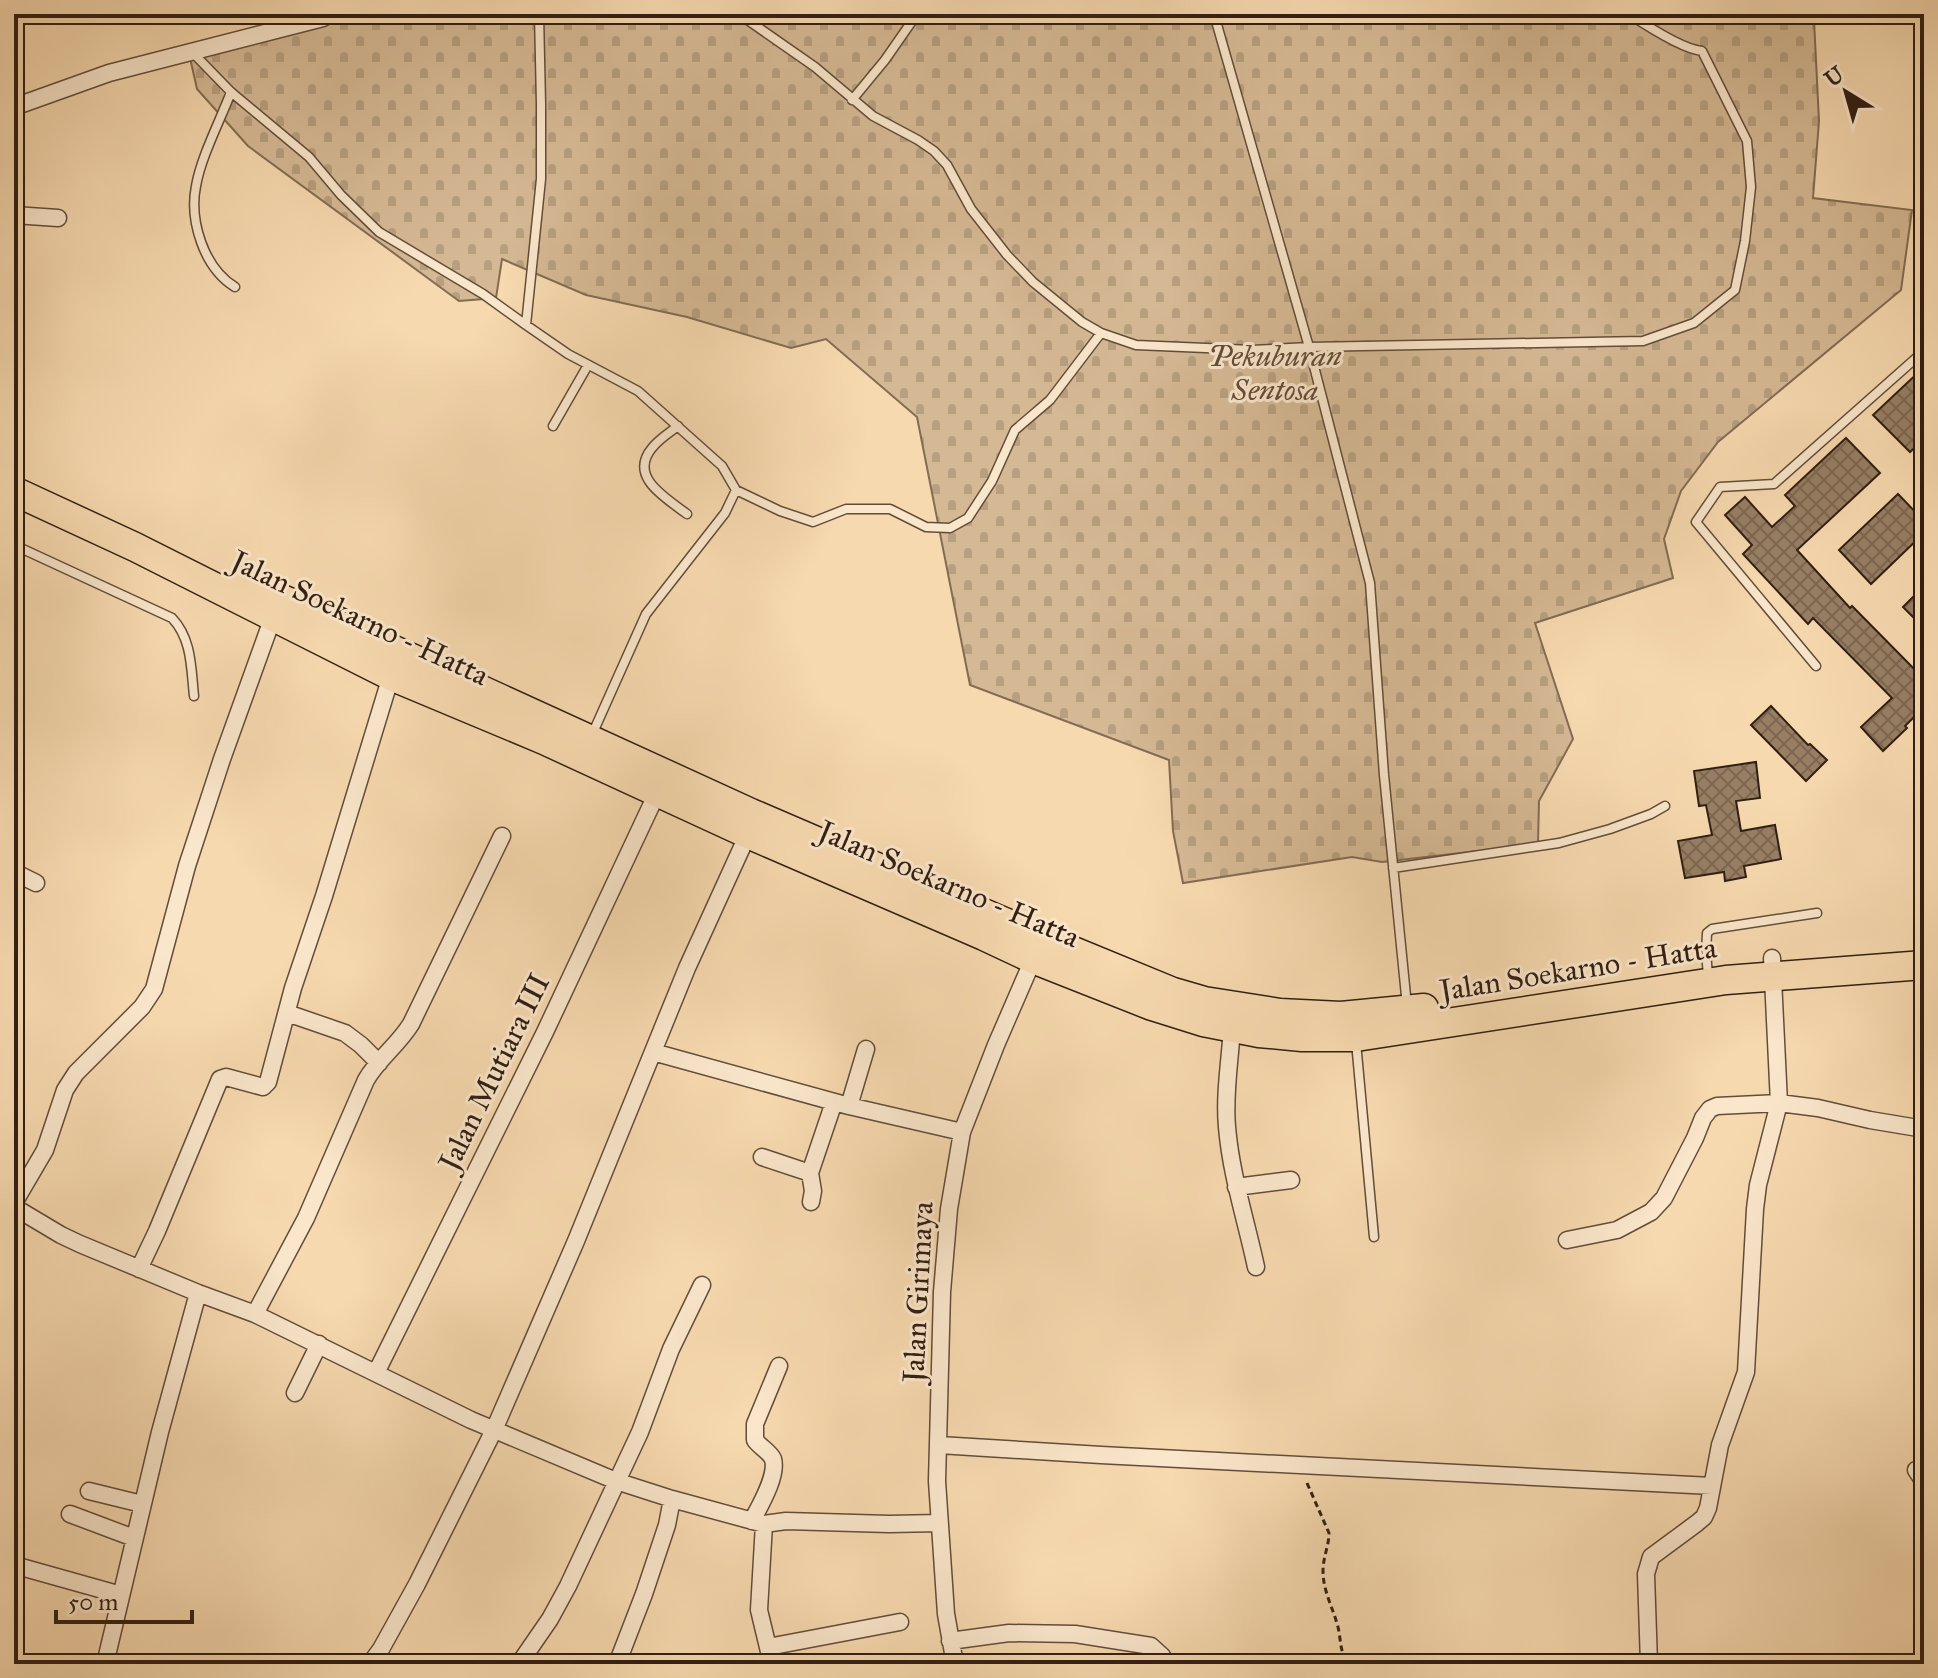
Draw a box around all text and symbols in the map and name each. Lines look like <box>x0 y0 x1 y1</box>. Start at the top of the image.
north arrow <box>1806 52 1886 132</box>
text: U <box>1819 60 1850 92</box>
park label: Pekuburan Sentosa <box>1208 338 1342 408</box>
street label: Jalan Soekarno - Hatta <box>223 541 495 694</box>
street label: Jalan Soekarno - Hatta <box>810 812 1085 955</box>
street label: Jalan Soekarno - Hatta <box>1434 929 1719 1009</box>
street label: Jalan Mutiara III <box>429 968 557 1179</box>
street label: Jalan Girimaya <box>895 1200 941 1386</box>
scale bar <box>56 1574 192 1624</box>
text: 50 m <box>68 1587 118 1617</box>

